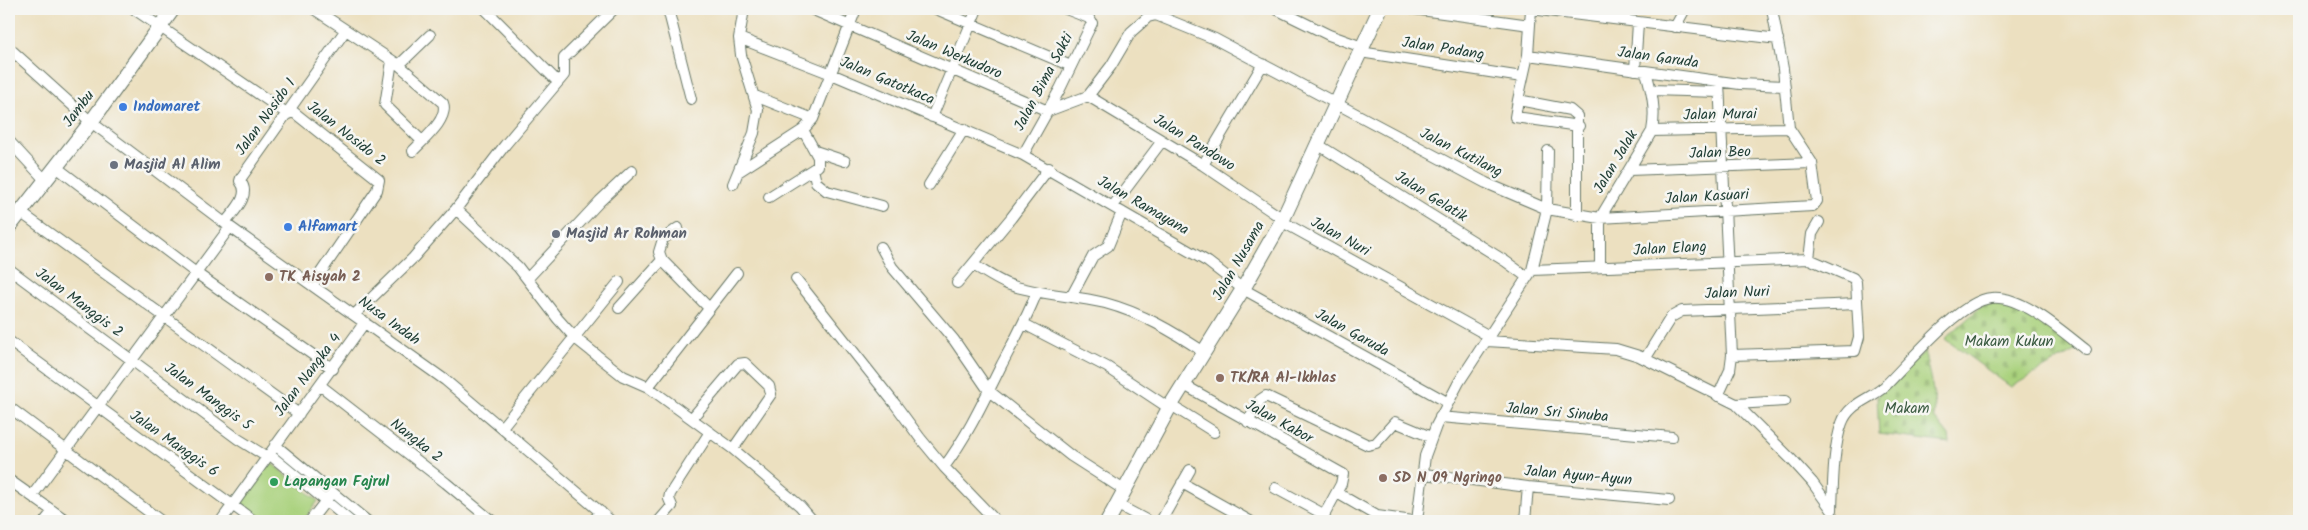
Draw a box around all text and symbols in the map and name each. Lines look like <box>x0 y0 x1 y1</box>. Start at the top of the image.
street label: Jalan Werkudoro <box>902 24 1006 86</box>
street label: Jalan Bima Sakti <box>1008 27 1081 135</box>
street label: Jalan Podang <box>1400 31 1486 67</box>
street label: Jalan Garuda <box>1616 40 1700 76</box>
street label: Jalan Gatotkaca <box>836 50 938 112</box>
street label: Jalan Nosido 1 <box>230 73 303 161</box>
street label: Jambu <box>57 85 101 133</box>
place label: Indomaret <box>133 95 201 119</box>
street label: Jalan Nosido 2 <box>301 95 391 173</box>
marker: Indomaret <box>117 101 129 113</box>
street label: Jalan Murai <box>1683 102 1758 128</box>
street label: Jalan Pandowo <box>1148 108 1240 178</box>
street label: Jalan Kutilang <box>1415 122 1507 184</box>
street label: Jalan Jalak <box>1588 125 1645 198</box>
street label: Jalan Beo <box>1689 140 1752 166</box>
place label: Masjid Al Alim <box>124 153 221 177</box>
marker: Masjid Al Alim <box>108 159 120 171</box>
street label: Jalan Gelatik <box>1390 165 1473 229</box>
street label: Jalan Ramayana <box>1093 170 1193 242</box>
street label: Jalan Kasuari <box>1664 183 1751 211</box>
street label: Jalan Nuri <box>1306 211 1375 264</box>
place label: Alfamart <box>298 215 358 239</box>
street label: Jalan Nusama <box>1206 217 1272 305</box>
marker: Alfamart <box>282 221 294 233</box>
place label: Masjid Ar Rohman <box>566 222 687 246</box>
marker: Masjid Ar Rohman <box>550 228 562 240</box>
street label: Jalan Elang <box>1633 235 1707 263</box>
street label: Jalan Manggis 2 <box>30 262 128 344</box>
place label: TK Aisyah 2 <box>279 265 361 289</box>
marker: TK Aisyah 2 <box>263 271 275 283</box>
street label: Jalan Nuri <box>1704 280 1771 306</box>
street label: Nusa Indah <box>353 290 425 352</box>
street label: Jalan Garuda <box>1310 303 1394 363</box>
street label: Jalan Nangka 4 <box>268 328 348 422</box>
park label: Makam Kukun <box>1964 330 2054 354</box>
street label: Jalan Manggis 5 <box>159 357 258 438</box>
place label: TK/RA Al-Ikhlas <box>1230 366 1336 390</box>
marker: TK/RA Al-Ikhlas <box>1214 372 1226 384</box>
street label: Jalan Kabor <box>1241 393 1318 451</box>
street label: Jalan Sri Sinuba <box>1505 397 1609 429</box>
park label: Makam <box>1885 397 1929 421</box>
street label: Jalan Manggis 6 <box>124 404 224 484</box>
street label: Nangka 2 <box>385 413 447 469</box>
street label: Jalan Ayun-Ayun <box>1523 459 1633 493</box>
place label: SD N 09 Ngringo <box>1393 466 1502 490</box>
place label: Lapangan Fajrul <box>284 470 389 494</box>
marker: SD N 09 Ngringo <box>1377 472 1389 484</box>
marker: Lapangan Fajrul <box>268 476 280 488</box>

